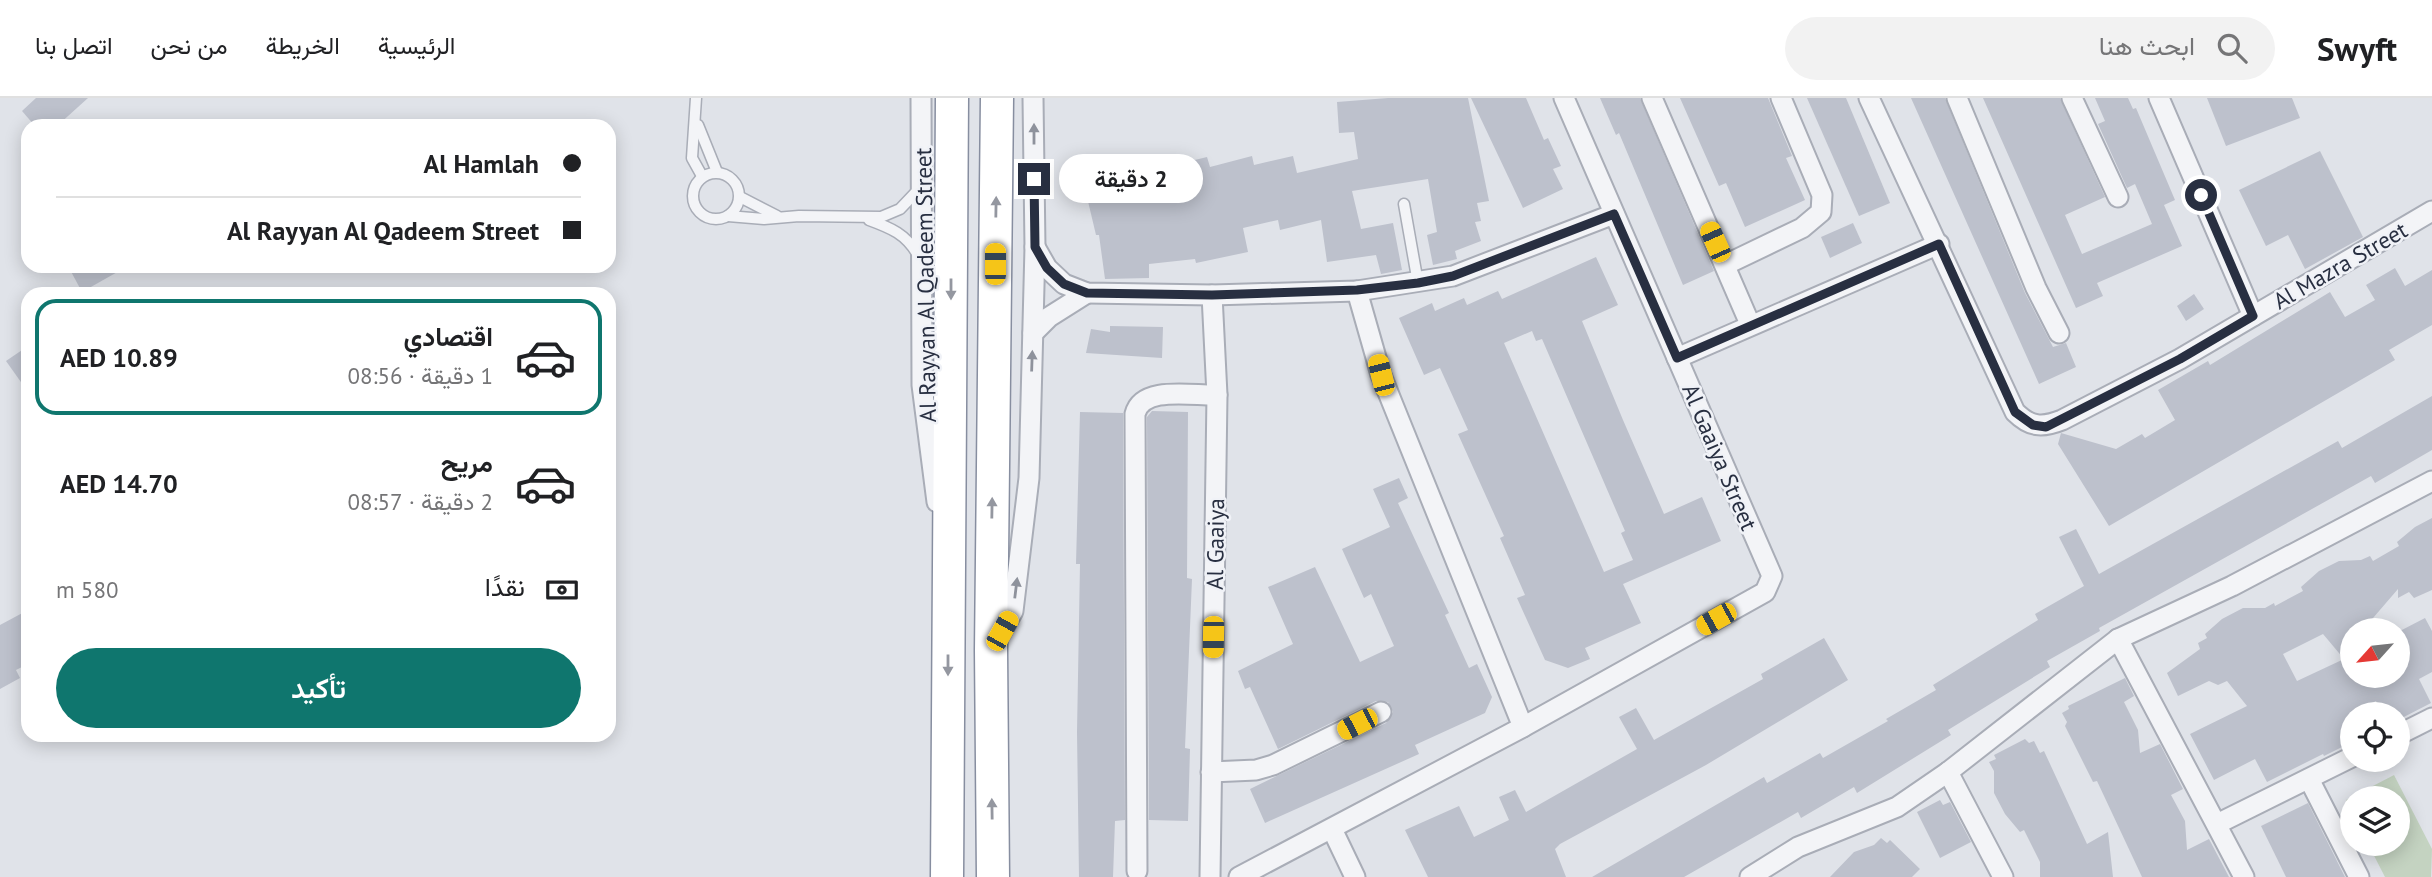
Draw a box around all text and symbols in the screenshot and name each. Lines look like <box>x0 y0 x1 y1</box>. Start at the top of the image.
search box <box>1785 17 2275 80</box>
text: Swyft <box>2317 27 2397 70</box>
text: ابحث هنا <box>2099 29 2195 62</box>
icon: search <box>2213 29 2251 67</box>
text: اتصل بنا <box>35 30 113 61</box>
text: من نحن <box>151 30 228 61</box>
text: الخريطة <box>266 30 340 61</box>
text: الرئيسية <box>378 30 455 61</box>
one-way arrow <box>1028 122 1040 144</box>
text: Al Hamlah <box>424 147 539 180</box>
street label: Al Rayyan Al Qadeem Street <box>908 147 942 423</box>
callout: 2 دقيقة <box>1058 154 1202 204</box>
route end <box>1018 163 1050 195</box>
text: 2 دقيقة <box>1095 164 1167 193</box>
route start <box>2185 179 2217 211</box>
one-way arrow <box>990 196 1001 218</box>
text: Al Rayyan Al Qadeem Street <box>227 214 539 247</box>
street label: Al Mazra Street <box>2268 215 2413 315</box>
car <box>1697 219 1734 265</box>
car <box>985 243 1006 285</box>
one-way arrow <box>945 278 957 300</box>
text: اقتصادي <box>404 320 493 353</box>
icon: car <box>514 326 577 389</box>
text: AED 10.89 <box>60 341 178 374</box>
one-way arrow <box>1027 350 1038 372</box>
car <box>1366 352 1397 398</box>
text: 1 دقيقة · 08:56 <box>347 361 493 390</box>
street label: Al Gaaiya Street <box>1676 379 1764 535</box>
text: مريح <box>441 446 493 479</box>
icon: car <box>514 452 577 515</box>
text: AED 14.70 <box>60 467 178 500</box>
text: 2 دقيقة · 08:57 <box>347 487 493 516</box>
one-way arrow <box>987 497 998 519</box>
street label: Al Gaaiya <box>1200 498 1230 590</box>
text: نقدًا <box>485 570 525 603</box>
icon: cash <box>543 571 581 609</box>
text: 580 m <box>56 575 118 604</box>
one-way arrow <box>1010 577 1021 599</box>
car <box>1693 600 1740 638</box>
car <box>983 608 1022 654</box>
car <box>1203 616 1224 658</box>
north arrow <box>2340 618 2410 688</box>
map controls <box>2340 618 2410 856</box>
button: تأكيد <box>56 648 581 728</box>
one-way arrow <box>942 654 954 676</box>
button: locate <box>2340 702 2410 772</box>
car <box>1334 705 1381 743</box>
button: layers <box>2340 786 2410 856</box>
one-way arrow <box>987 798 998 820</box>

